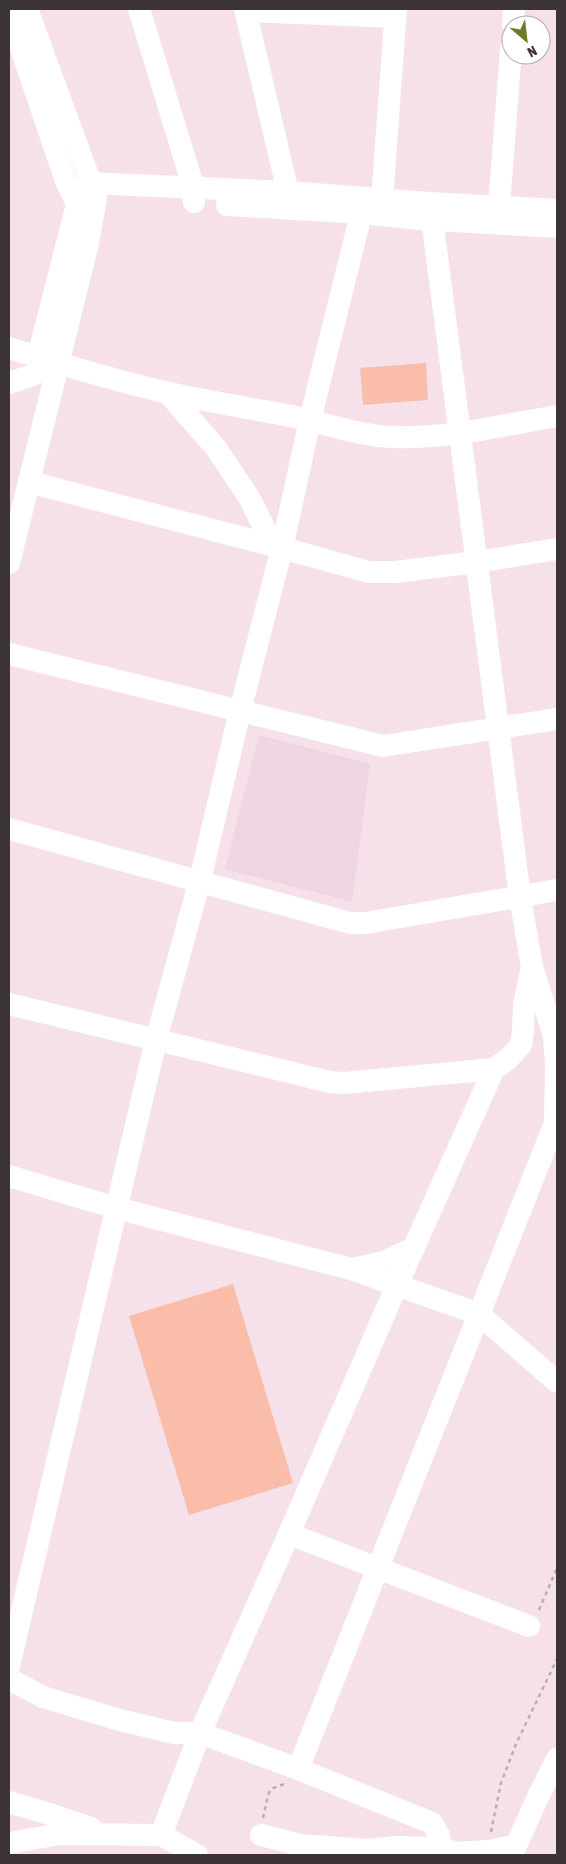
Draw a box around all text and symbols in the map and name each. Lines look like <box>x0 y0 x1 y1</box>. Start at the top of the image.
north arrow <box>501 15 551 65</box>
text: N <box>525 42 540 60</box>

